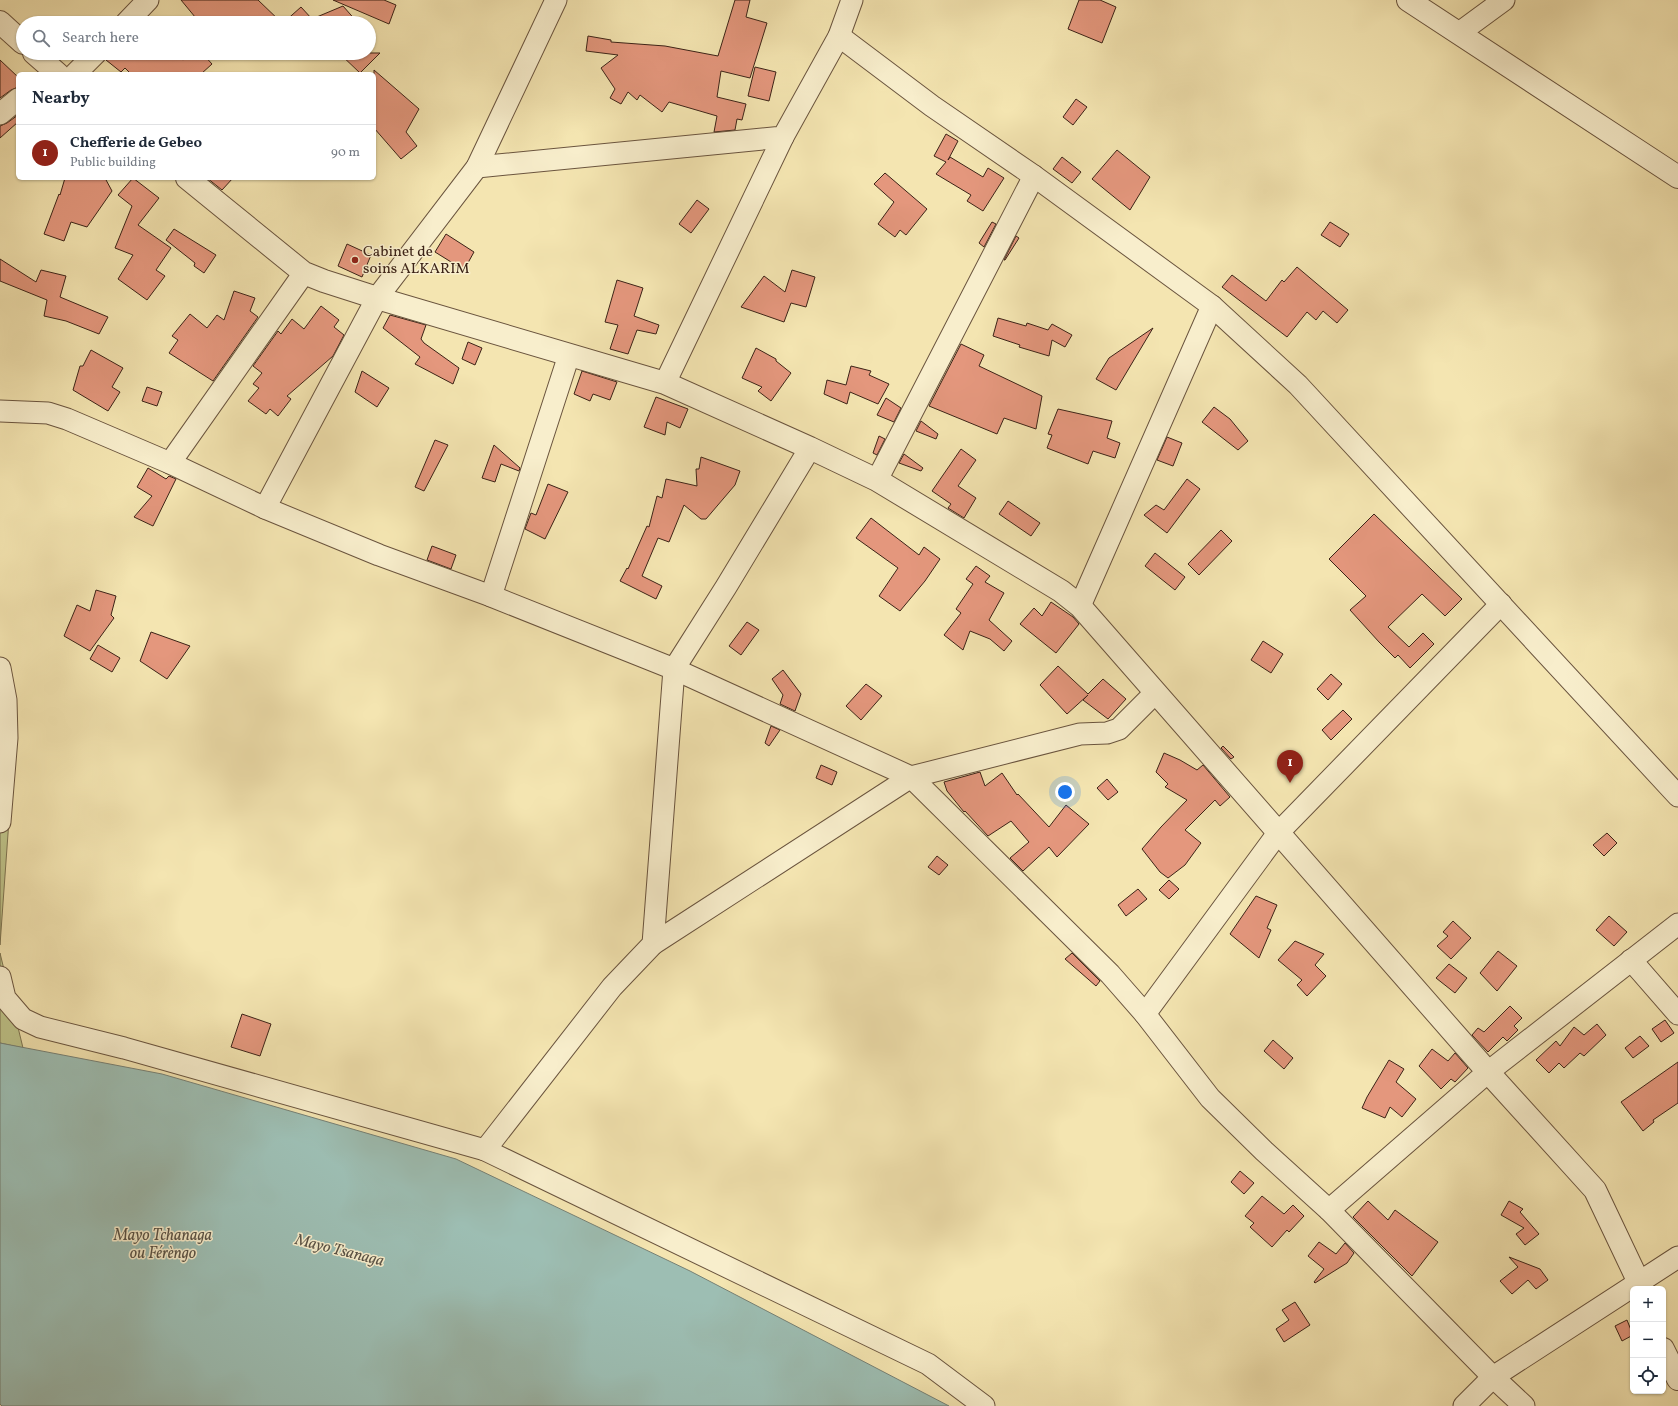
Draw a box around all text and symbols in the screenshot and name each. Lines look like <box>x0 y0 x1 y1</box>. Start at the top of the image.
search box <box>16 16 376 60</box>
icon: search <box>30 27 52 49</box>
text: Search here <box>62 28 139 49</box>
text: Nearby <box>32 87 90 110</box>
text: Chefferie de Gebeo <box>70 133 202 154</box>
text: 1 <box>42 144 48 162</box>
text: 90 m <box>331 144 360 162</box>
text: Public building <box>70 154 156 172</box>
place label: Cabinet de soins ALKARIM <box>363 242 470 280</box>
marker: Cabinet de soins ALKARIM <box>350 255 360 265</box>
pin: 1 <box>1277 750 1303 783</box>
your location <box>1055 782 1075 802</box>
water label: Mayo Tchanaga ou Férèngo <box>113 1225 213 1265</box>
water label: Mayo Tsanaga <box>292 1229 387 1273</box>
map controls <box>1630 1286 1666 1394</box>
button: + <box>1630 1286 1666 1322</box>
button: − <box>1630 1322 1666 1358</box>
button: locate <box>1630 1358 1666 1394</box>

